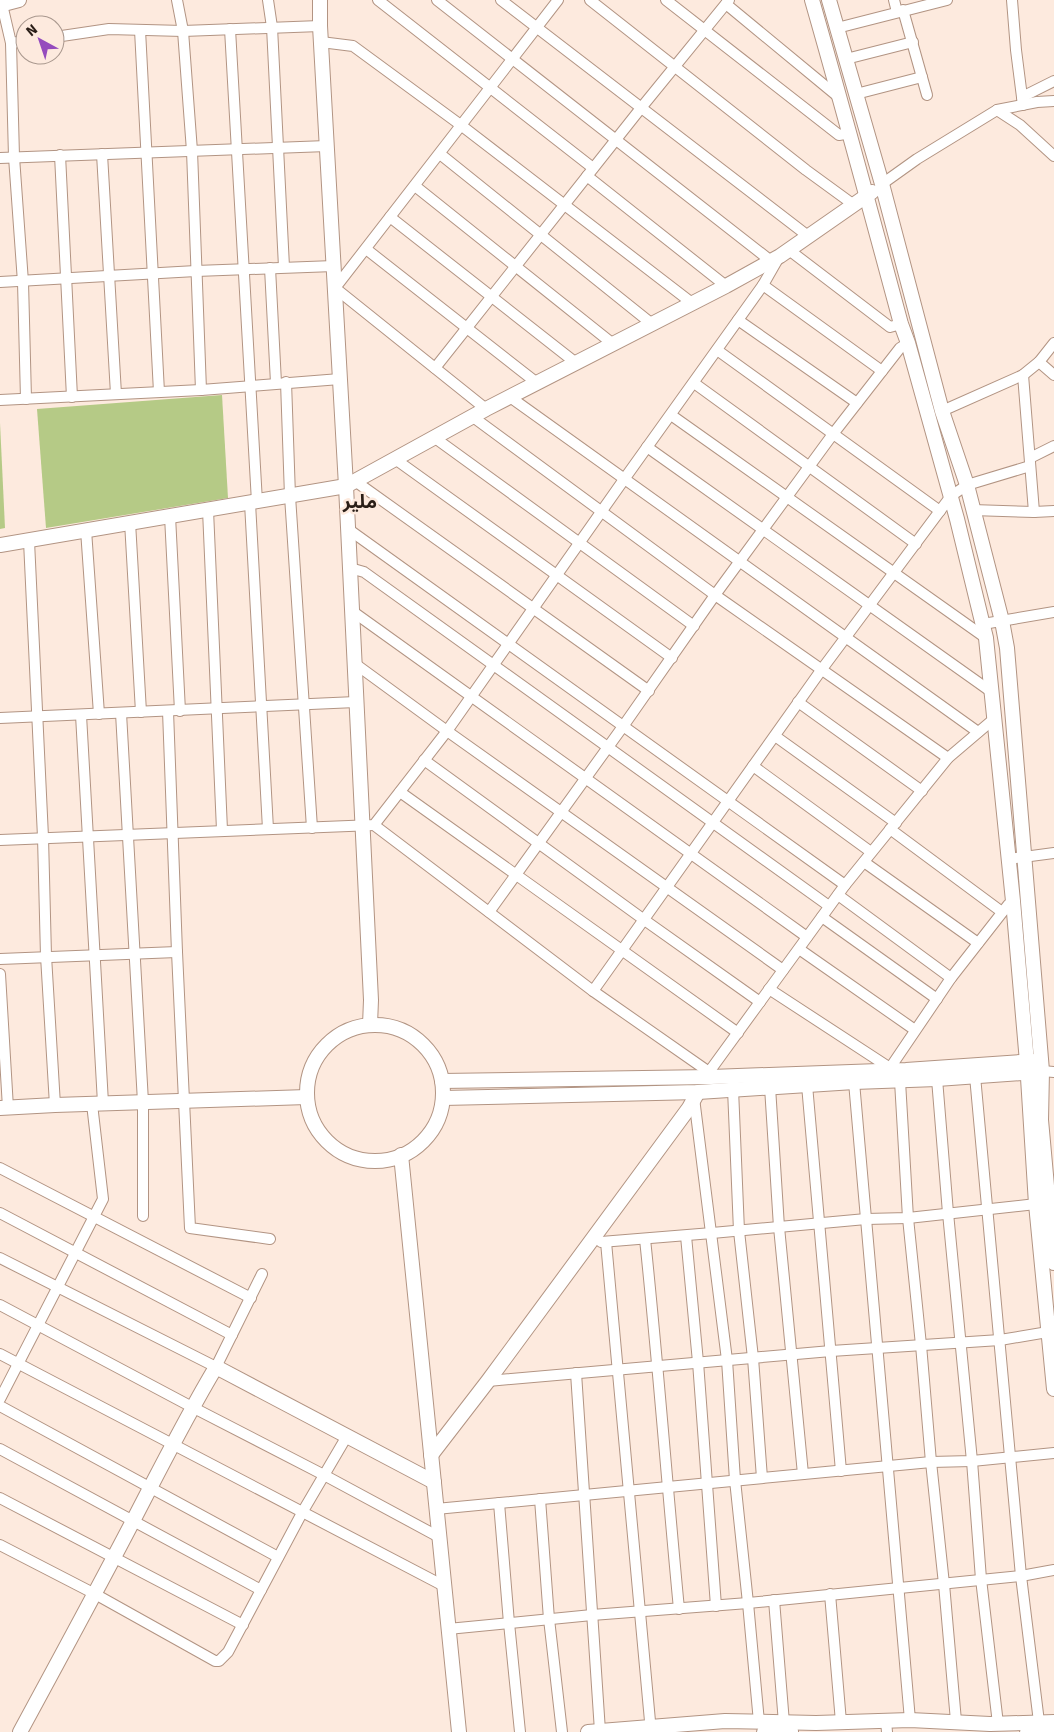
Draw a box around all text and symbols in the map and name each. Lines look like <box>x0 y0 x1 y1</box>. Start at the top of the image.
north arrow <box>15 15 65 65</box>
text: N <box>23 21 41 40</box>
district label: ملیر <box>342 490 377 514</box>

